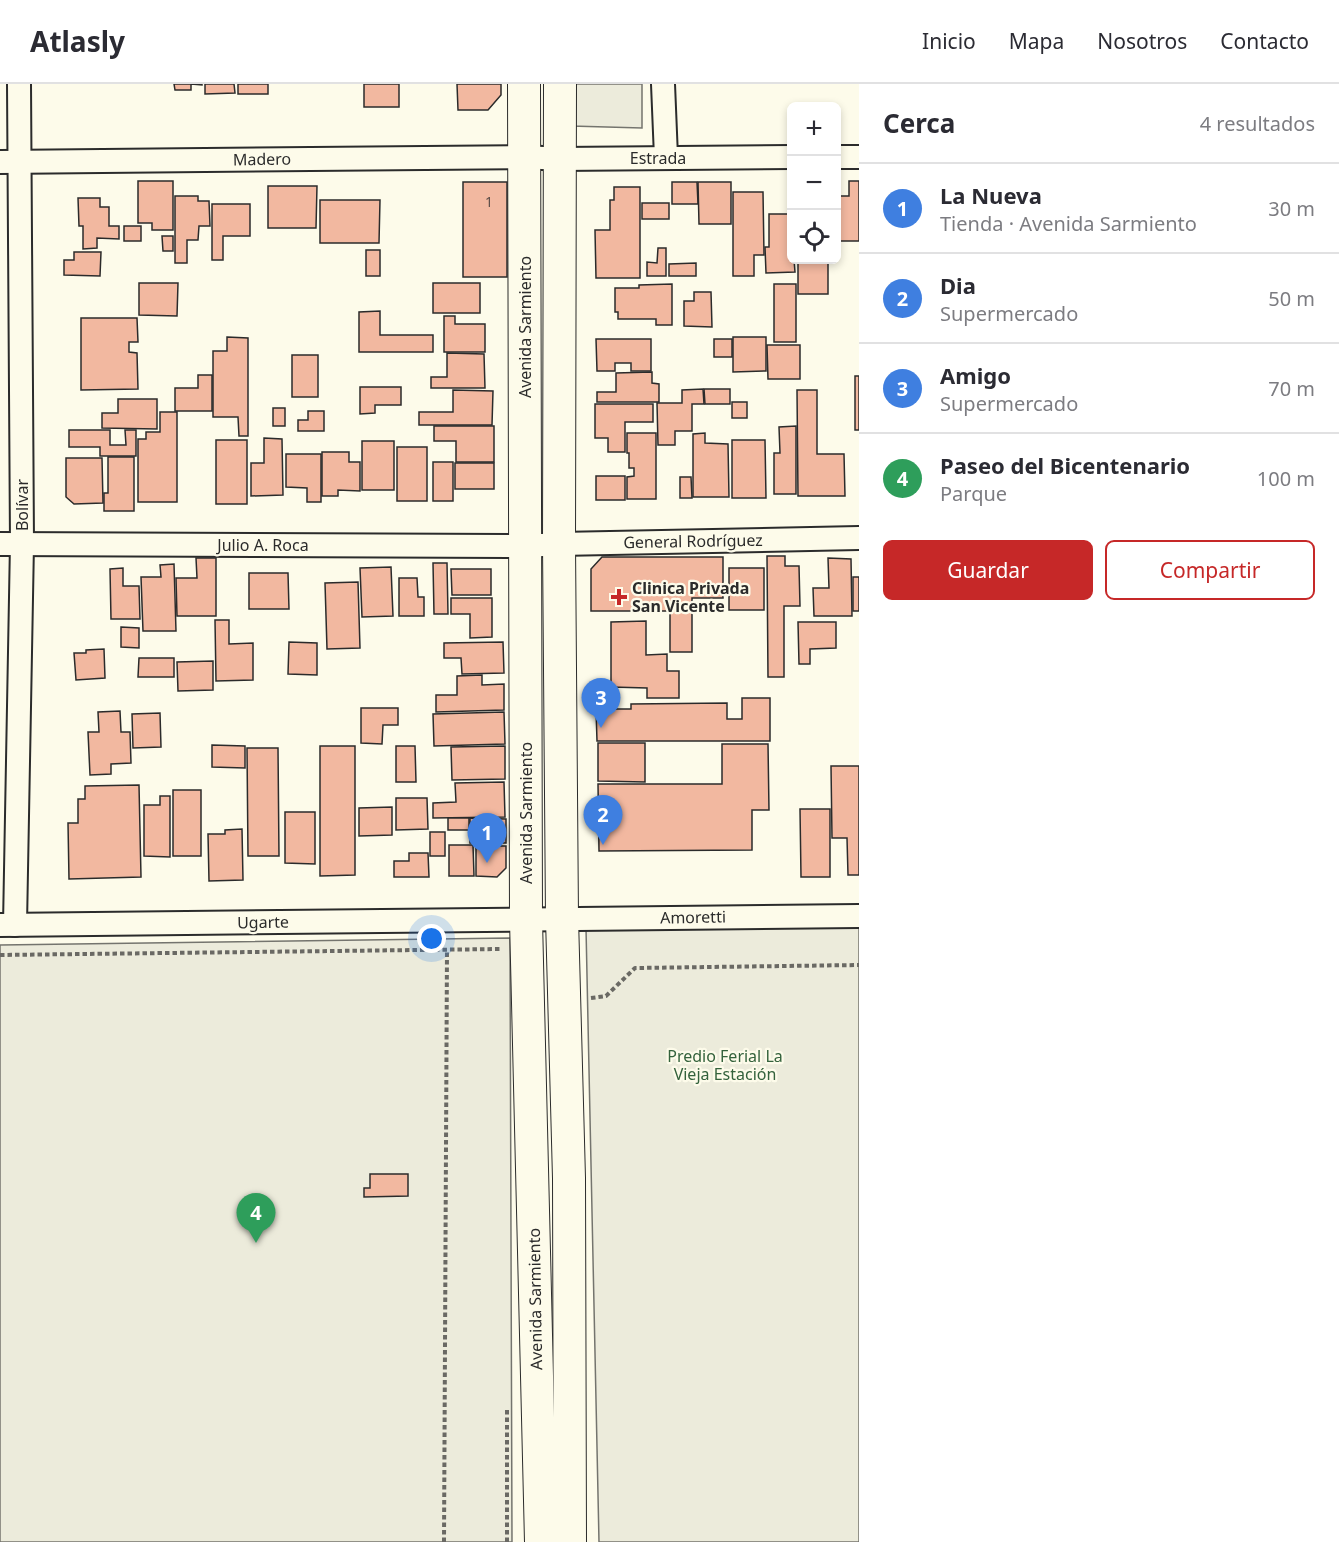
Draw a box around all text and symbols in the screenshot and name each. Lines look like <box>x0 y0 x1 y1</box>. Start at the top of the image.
text: Atlasly <box>30 22 125 60</box>
text: Inicio <box>922 27 976 55</box>
text: Mapa <box>1009 27 1064 55</box>
text: Nosotros <box>1097 27 1187 55</box>
text: Contacto <box>1220 27 1309 55</box>
map controls <box>787 102 841 264</box>
button: + <box>787 102 841 156</box>
text: Cerca <box>883 105 955 141</box>
text: 4 resultados <box>1200 110 1315 137</box>
street label: Madero <box>233 147 291 171</box>
street label: Estrada <box>630 147 686 169</box>
button: − <box>787 156 841 210</box>
text: La Nueva <box>940 180 1042 210</box>
house number: 1 <box>485 192 493 211</box>
text: 1 <box>897 195 908 222</box>
text: 30 m <box>1268 195 1315 222</box>
button: locate <box>787 210 841 264</box>
text: Tienda · Avenida Sarmiento <box>940 210 1197 237</box>
street label: Avenida Sarmiento <box>514 256 536 398</box>
text: Dia <box>940 270 976 300</box>
text: 2 <box>897 285 908 312</box>
text: 50 m <box>1268 285 1315 312</box>
text: Supermercado <box>940 300 1078 327</box>
text: Amigo <box>940 360 1011 390</box>
text: 3 <box>897 375 908 402</box>
text: 70 m <box>1268 375 1315 402</box>
text: Supermercado <box>940 390 1078 417</box>
text: Paseo del Bicentenario <box>940 450 1190 480</box>
text: 4 <box>897 465 908 492</box>
text: 100 m <box>1257 465 1315 492</box>
street label: Bolívar <box>11 479 33 531</box>
text: Parque <box>940 480 1007 507</box>
street label: General Rodríguez <box>623 529 763 553</box>
street label: Julio A. Roca <box>215 534 309 556</box>
button: Guardar <box>883 540 1093 600</box>
button: Compartir <box>1105 540 1315 600</box>
place label: Clinica Privada San Vicente <box>632 577 749 617</box>
marker: Clinica Privada San Vicente <box>610 588 628 606</box>
pin: 3 <box>582 678 620 728</box>
street label: Avenida Sarmiento <box>515 742 537 884</box>
pin: 2 <box>584 796 622 845</box>
pin: 1 <box>468 814 506 863</box>
street label: Amoretti <box>660 905 726 929</box>
street label: Ugarte <box>237 911 289 933</box>
your location <box>417 924 446 953</box>
park label: Predio Ferial La Vieja Estación <box>667 1045 783 1085</box>
pin: 4 <box>236 1194 276 1243</box>
street label: Avenida Sarmiento <box>523 1228 547 1370</box>

